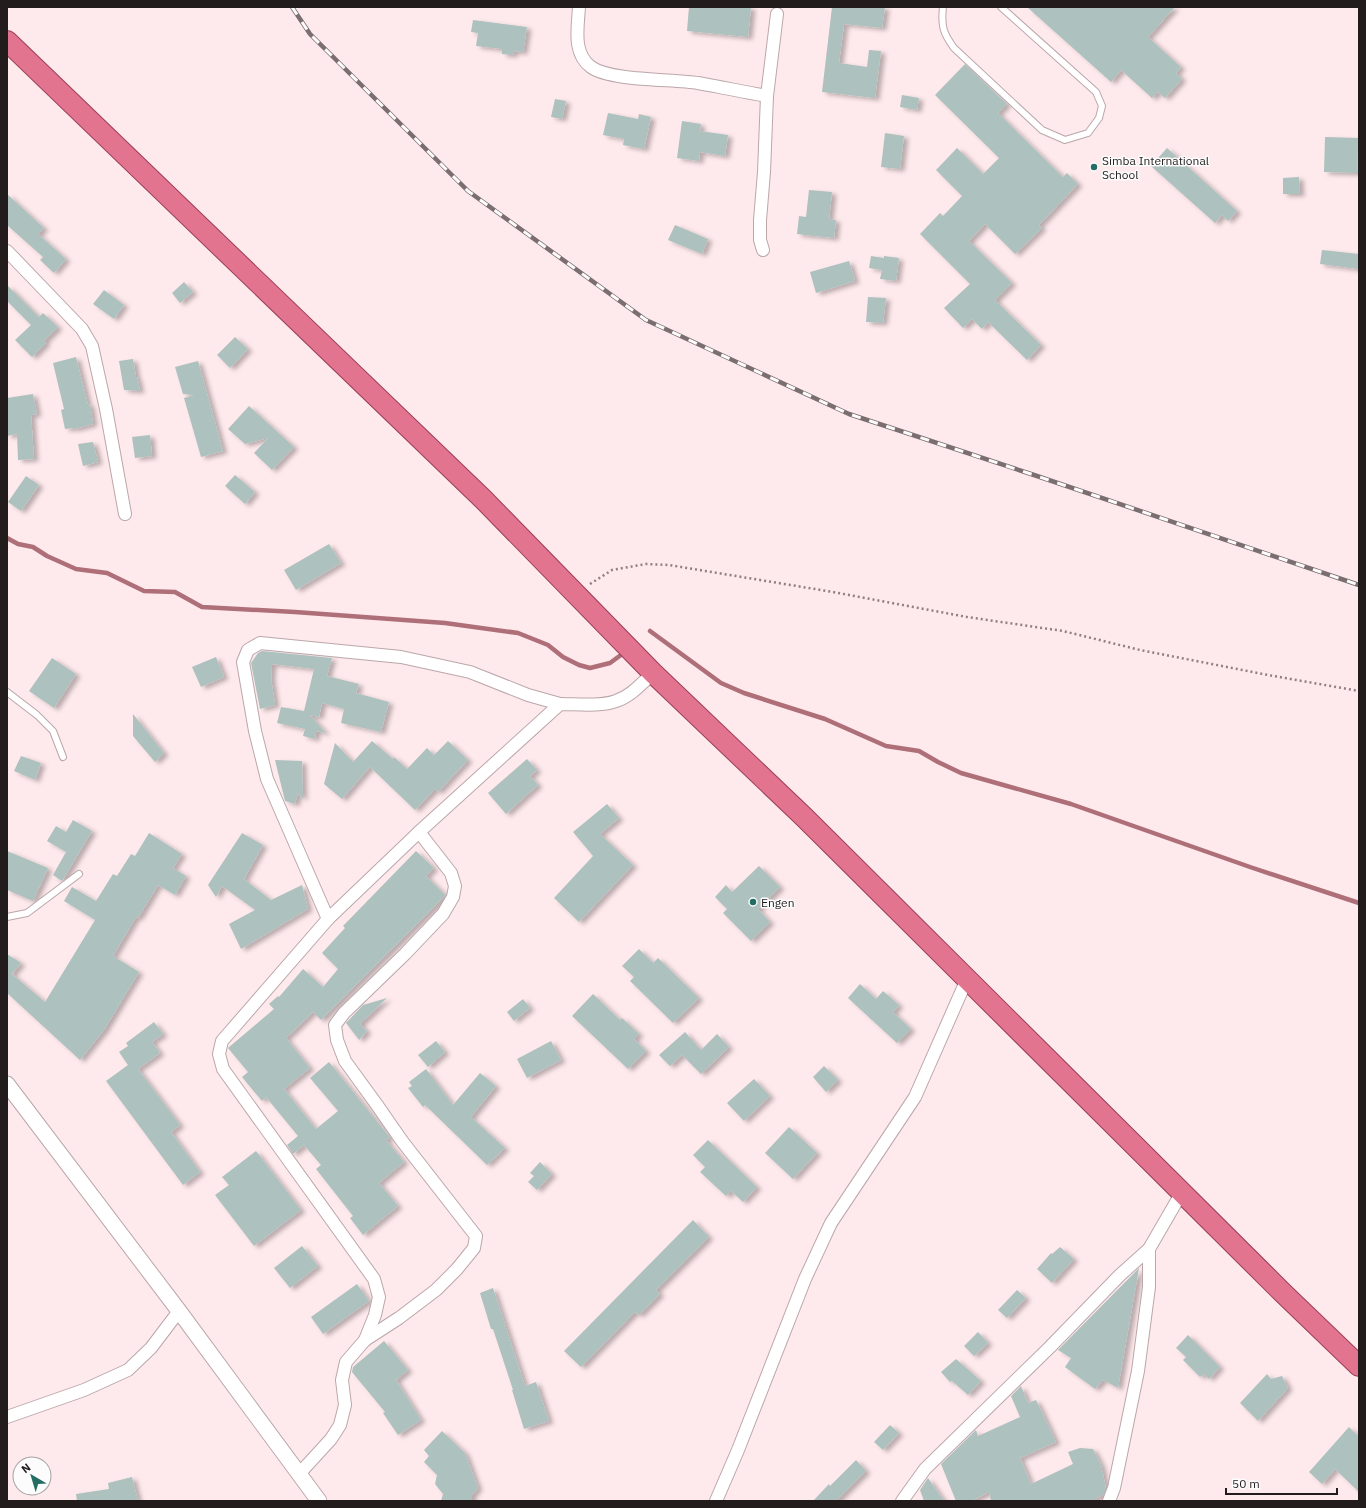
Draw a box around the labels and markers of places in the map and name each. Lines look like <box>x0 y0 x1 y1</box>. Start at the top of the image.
place label: Simba International School <box>1102 153 1209 182</box>
marker: Simba International School <box>1089 162 1099 172</box>
place label: Engen <box>761 895 794 910</box>
marker: Engen <box>748 897 758 907</box>

